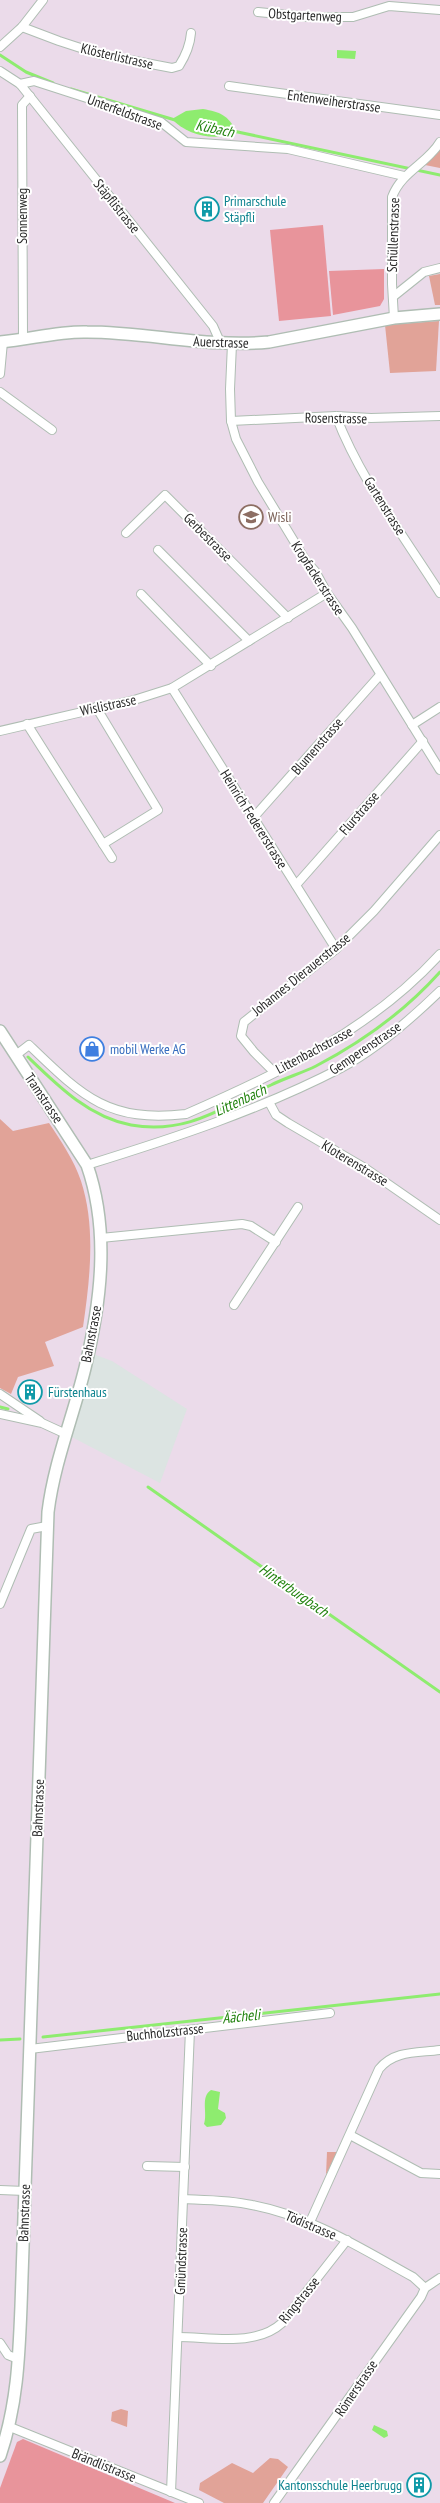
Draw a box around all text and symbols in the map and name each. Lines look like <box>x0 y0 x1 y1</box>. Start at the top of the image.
street label: Obstgartenweg <box>268 4 342 26</box>
street label: Klösterlistrasse <box>79 39 155 73</box>
street label: Entenweiherstrasse <box>286 86 382 116</box>
street label: Unterfeldstrasse <box>85 90 165 134</box>
water label: Kübach <box>194 115 237 142</box>
street label: Stäpflistrasse <box>90 175 144 237</box>
street label: Sonnenweg <box>13 188 31 244</box>
place label: Primarschule Stäpfli <box>224 192 287 226</box>
building icon: Primarschule Stäpfli <box>194 196 220 222</box>
street label: Schüllenstrasse <box>383 197 403 273</box>
street label: Auerstrasse <box>193 332 249 352</box>
street label: Rosenstrasse <box>305 408 367 428</box>
street label: Gartenstrasse <box>360 473 410 539</box>
school or university icon: Wisli <box>238 504 264 530</box>
place label: Wisli <box>268 508 291 526</box>
street label: Gerbestrasse <box>180 509 236 565</box>
street label: Kropfackerstrasse <box>287 538 349 619</box>
street label: Wislistrasse <box>78 690 138 720</box>
street label: Blumenstrasse <box>287 713 347 778</box>
street label: Heinrich Federerstrasse <box>216 766 292 872</box>
street label: Flurstrasse <box>335 787 383 839</box>
street label: Johannes Dierauerstrasse <box>247 929 354 1020</box>
street label: Gemperenstrasse <box>326 1017 404 1079</box>
street label: Littenbachstrasse <box>272 1022 356 1078</box>
shop icon: mobil Werke AG <box>79 1036 105 1062</box>
place label: mobil Werke AG <box>110 1040 186 1058</box>
street label: Tramstrasse <box>21 1069 67 1127</box>
water label: Littenbach <box>211 1079 270 1120</box>
street label: Kloterenstrasse <box>318 1136 392 1190</box>
street label: Bahnstrasse <box>77 1304 105 1364</box>
building icon: Fürstenhaus <box>17 1379 43 1405</box>
place label: Fürstenhaus <box>48 1383 107 1401</box>
water label: Hinterburgbach <box>256 1559 333 1622</box>
street label: Bahnstrasse <box>28 1779 48 1837</box>
water label: Äächeli <box>221 2004 263 2027</box>
street label: Buchholzstrasse <box>125 2019 205 2045</box>
street label: Bahnstrasse <box>14 2184 34 2242</box>
street label: Tödistrasse <box>283 2206 339 2244</box>
street label: Gmündstrasse <box>171 2227 191 2295</box>
street label: Ringstrasse <box>275 2273 324 2327</box>
street label: Römerstrasse <box>331 2356 382 2420</box>
street label: Brändlistrasse <box>69 2444 139 2486</box>
building icon: Kantonsschule Heerbrugg <box>406 2472 432 2498</box>
place label: Kantonsschule Heerbrugg <box>278 2476 402 2494</box>

